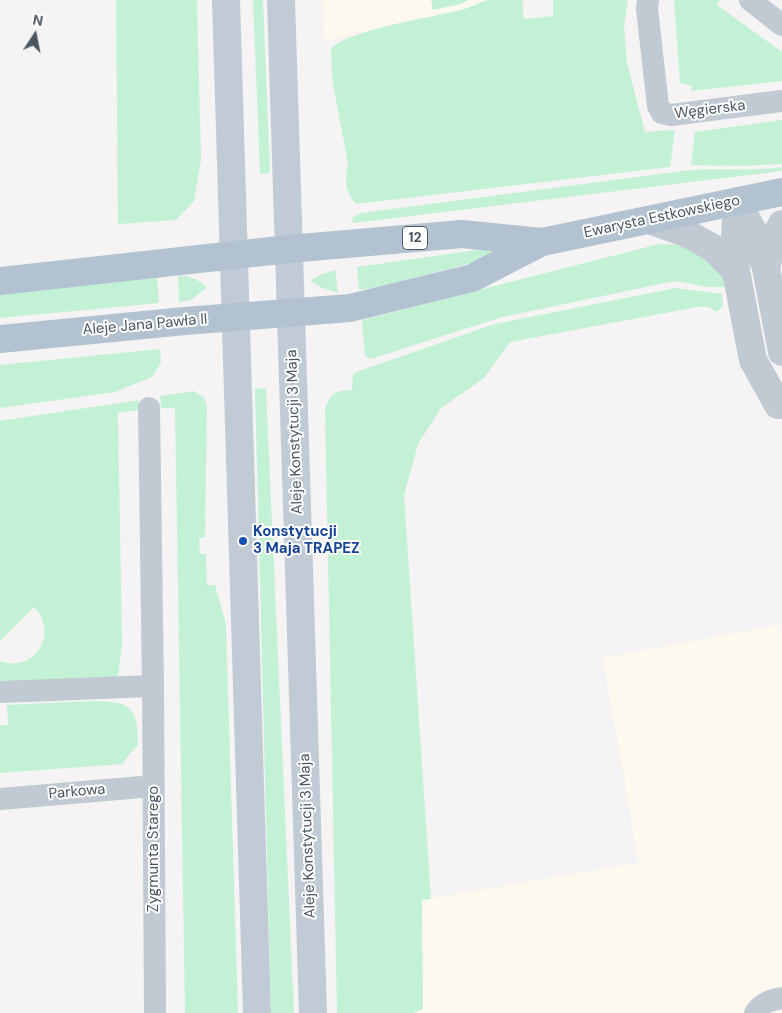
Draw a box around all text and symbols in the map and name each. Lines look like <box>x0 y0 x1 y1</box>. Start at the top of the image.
north arrow <box>10 10 60 60</box>
text: N <box>31 10 45 30</box>
street label: Węgierska <box>673 97 747 123</box>
street label: Ewarysta Estkowskiego <box>582 192 742 242</box>
road number: 12 <box>402 227 428 250</box>
street label: Aleje Jana Pawła II <box>82 311 208 339</box>
street label: Aleje Konstytucji 3 Maja <box>283 349 307 515</box>
place label: Konstytucji 3 Maja TRAPEZ <box>253 523 360 558</box>
marker: Konstytucji 3 Maja TRAPEZ <box>237 535 249 547</box>
street label: Aleje Konstytucji 3 Maja <box>296 753 320 919</box>
street label: Parkowa <box>48 781 106 803</box>
street label: Zygmunta Starego <box>145 786 163 912</box>

